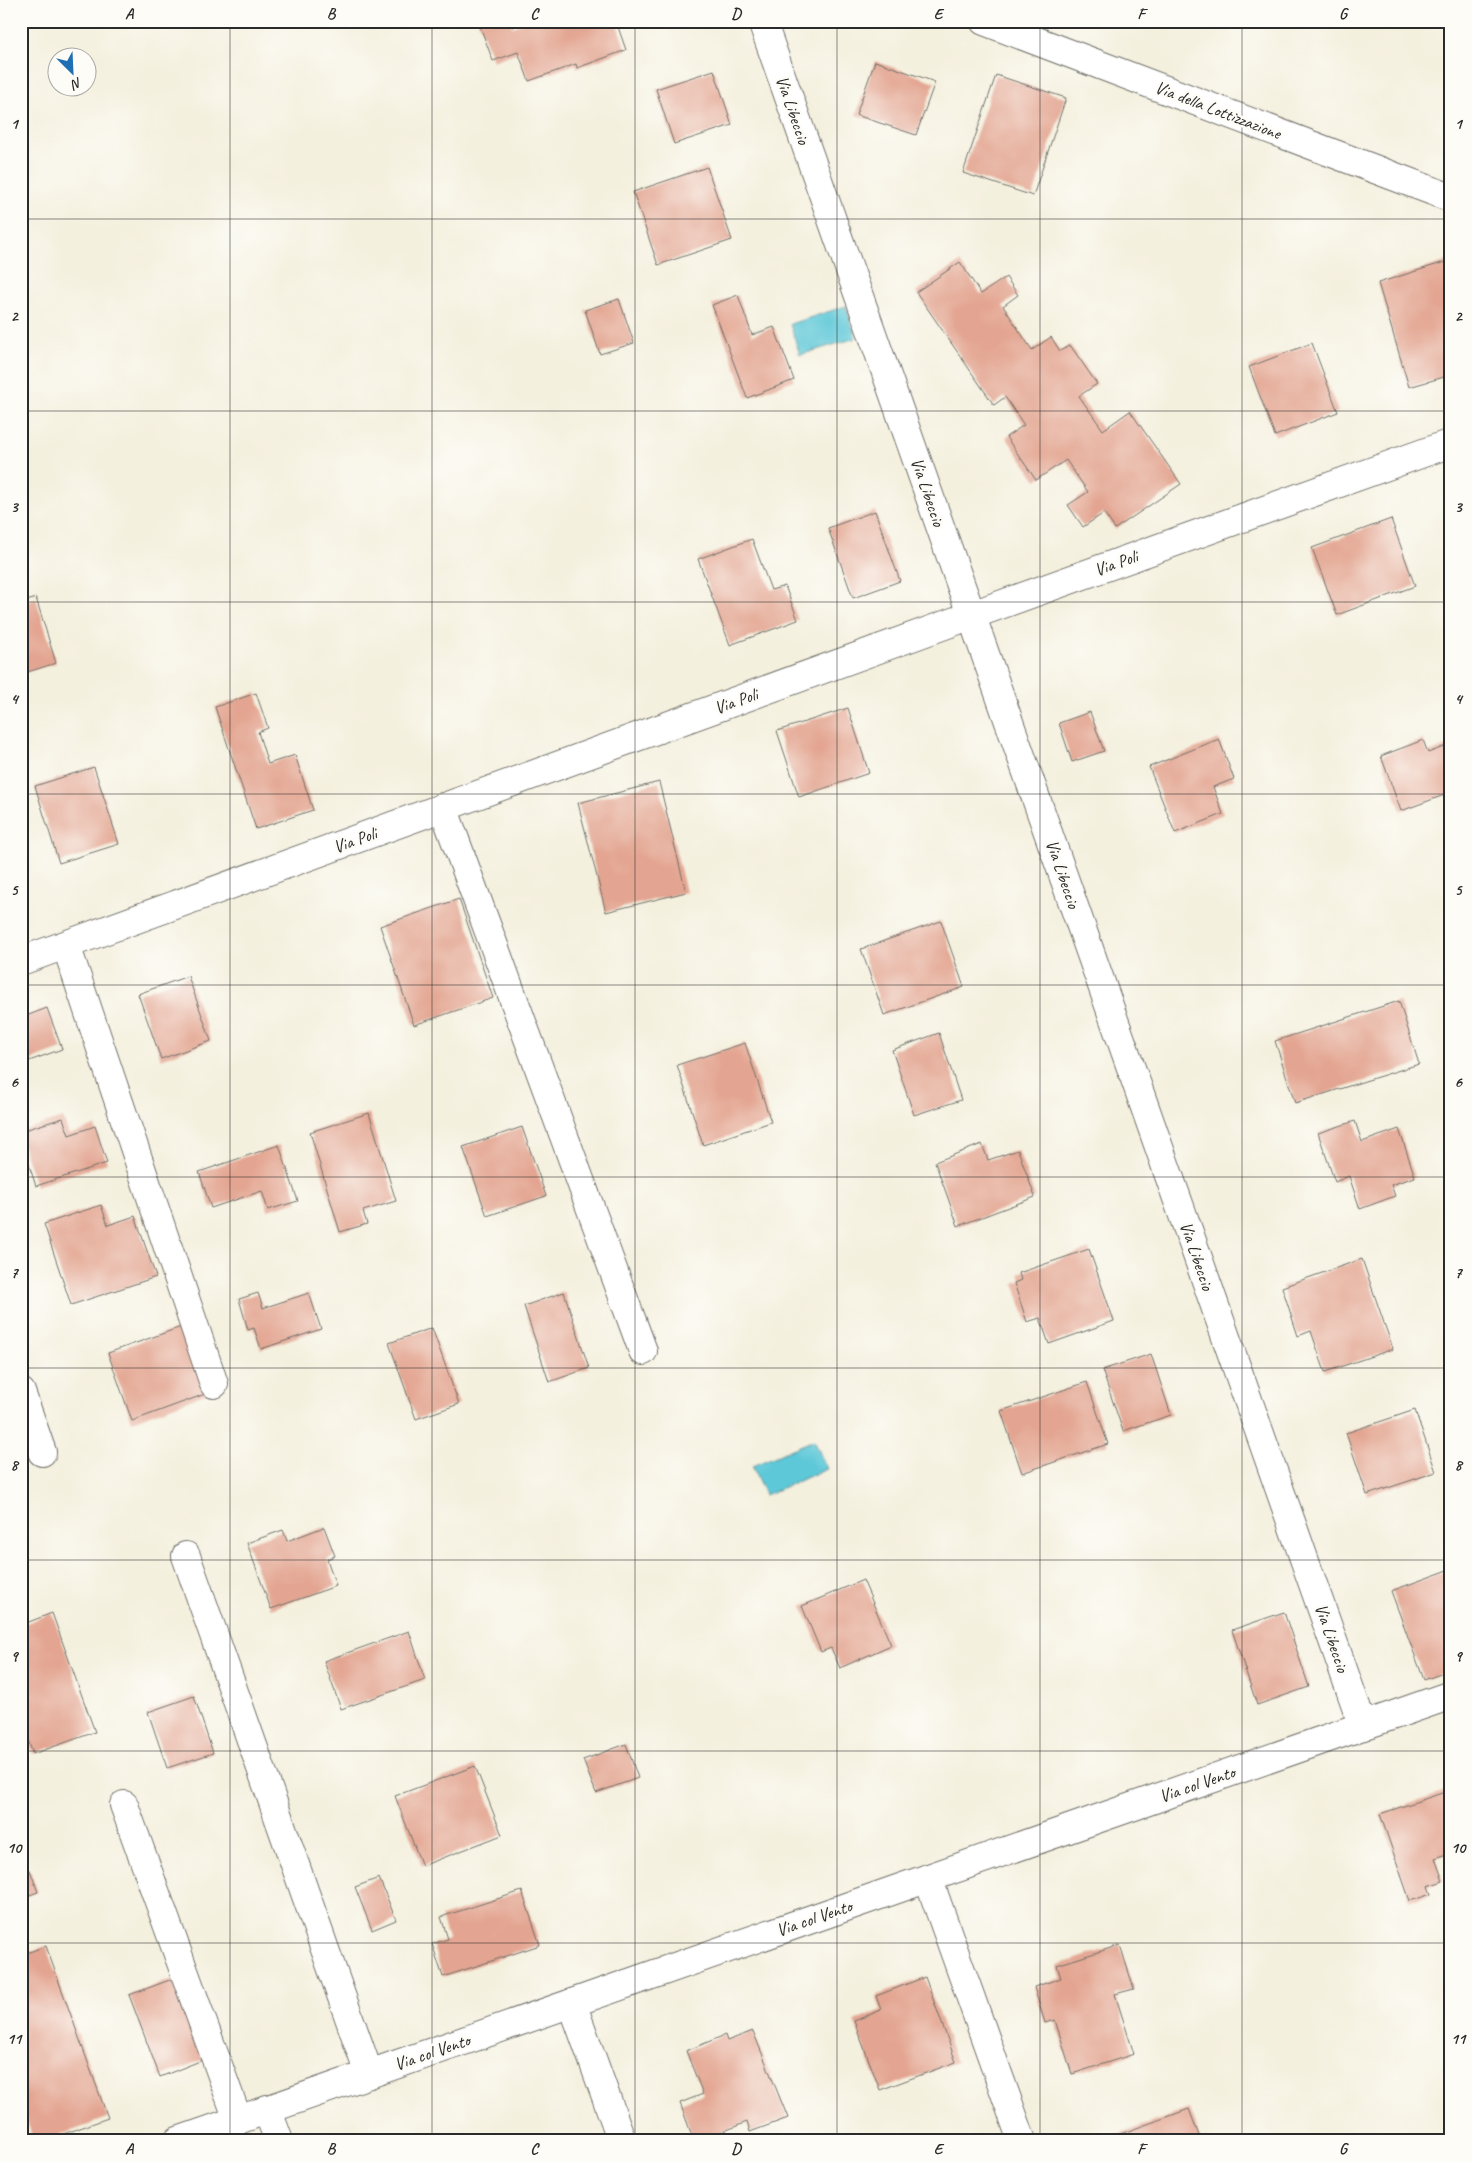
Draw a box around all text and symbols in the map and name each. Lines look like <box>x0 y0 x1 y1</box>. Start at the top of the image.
text: A <box>125 4 135 24</box>
text: B <box>327 4 337 24</box>
text: C <box>530 4 540 24</box>
text: D <box>731 4 742 24</box>
text: E <box>934 4 945 24</box>
text: F <box>1137 4 1148 24</box>
text: G <box>1339 4 1349 24</box>
north arrow <box>48 48 98 98</box>
street label: Via Libeccio <box>771 73 816 149</box>
text: N <box>68 74 85 94</box>
street label: Via della Lottizzazione <box>1152 76 1285 144</box>
text: 1 <box>10 114 19 134</box>
text: 1 <box>1454 114 1463 134</box>
text: 2 <box>10 306 19 326</box>
text: 2 <box>1454 306 1463 326</box>
street label: Via Libeccio <box>906 455 951 531</box>
text: 3 <box>10 497 19 517</box>
text: 3 <box>1454 497 1463 517</box>
street label: Via Poli <box>1091 544 1143 581</box>
street label: Via Poli <box>711 682 763 719</box>
text: 4 <box>10 689 19 709</box>
text: 4 <box>1454 689 1463 709</box>
street label: Via Poli <box>330 821 382 858</box>
street label: Via Libeccio <box>1041 837 1086 913</box>
text: 5 <box>11 880 20 900</box>
text: 5 <box>1455 880 1464 900</box>
text: 6 <box>10 1072 19 1092</box>
text: 6 <box>1454 1072 1463 1092</box>
street label: Via Libeccio <box>1175 1219 1220 1295</box>
text: 7 <box>10 1263 19 1283</box>
text: 7 <box>1454 1263 1463 1283</box>
text: 8 <box>10 1455 19 1475</box>
text: 8 <box>1454 1455 1463 1475</box>
street label: Via Libeccio <box>1310 1601 1355 1677</box>
text: 9 <box>10 1646 19 1666</box>
text: 9 <box>1454 1646 1463 1666</box>
street label: Via col Vento <box>1156 1760 1239 1807</box>
text: 10 <box>7 1838 23 1858</box>
text: 10 <box>1451 1838 1467 1858</box>
street label: Via col Vento <box>773 1894 856 1941</box>
street label: Via col Vento <box>391 2028 474 2075</box>
text: 11 <box>7 2029 23 2049</box>
text: 11 <box>1451 2029 1467 2049</box>
text: A <box>125 2139 135 2159</box>
text: B <box>327 2139 337 2159</box>
text: C <box>530 2139 540 2159</box>
text: D <box>731 2139 742 2159</box>
text: E <box>934 2139 945 2159</box>
text: F <box>1137 2139 1148 2159</box>
text: G <box>1339 2139 1349 2159</box>

